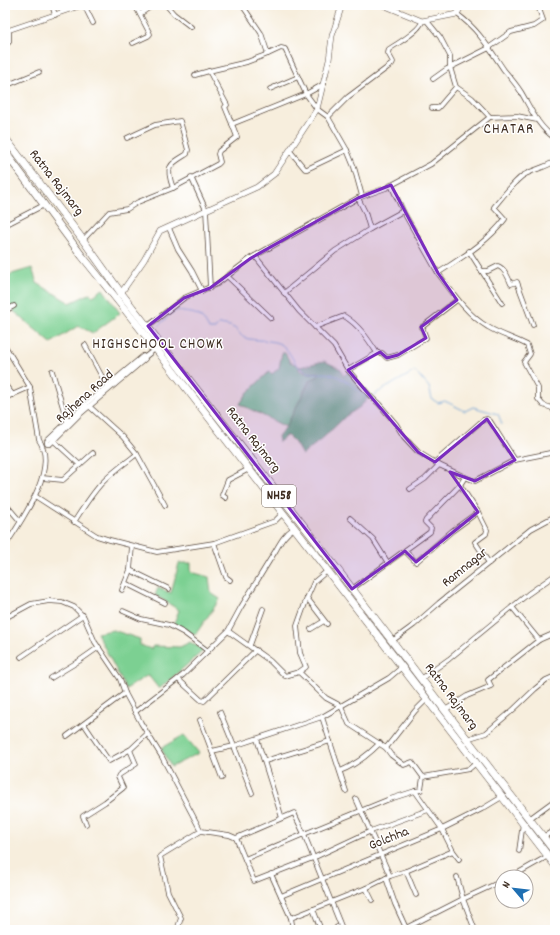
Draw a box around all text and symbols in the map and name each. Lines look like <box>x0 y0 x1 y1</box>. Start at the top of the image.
district label: CHATAR <box>484 119 534 141</box>
street label: Ratna Rajmarg <box>24 146 88 220</box>
district label: HIGHSCHOOL CHOWK <box>92 334 224 356</box>
street label: Rajhena Road <box>52 365 118 429</box>
street label: Ratna Rajmarg <box>221 403 285 477</box>
road number: NH58 <box>262 485 296 507</box>
street label: Ramnagar <box>438 543 493 593</box>
street label: Ratna Rajmarg <box>419 659 483 735</box>
street label: Golchha <box>366 822 412 856</box>
north arrow <box>494 869 534 909</box>
text: N <box>499 879 516 891</box>

